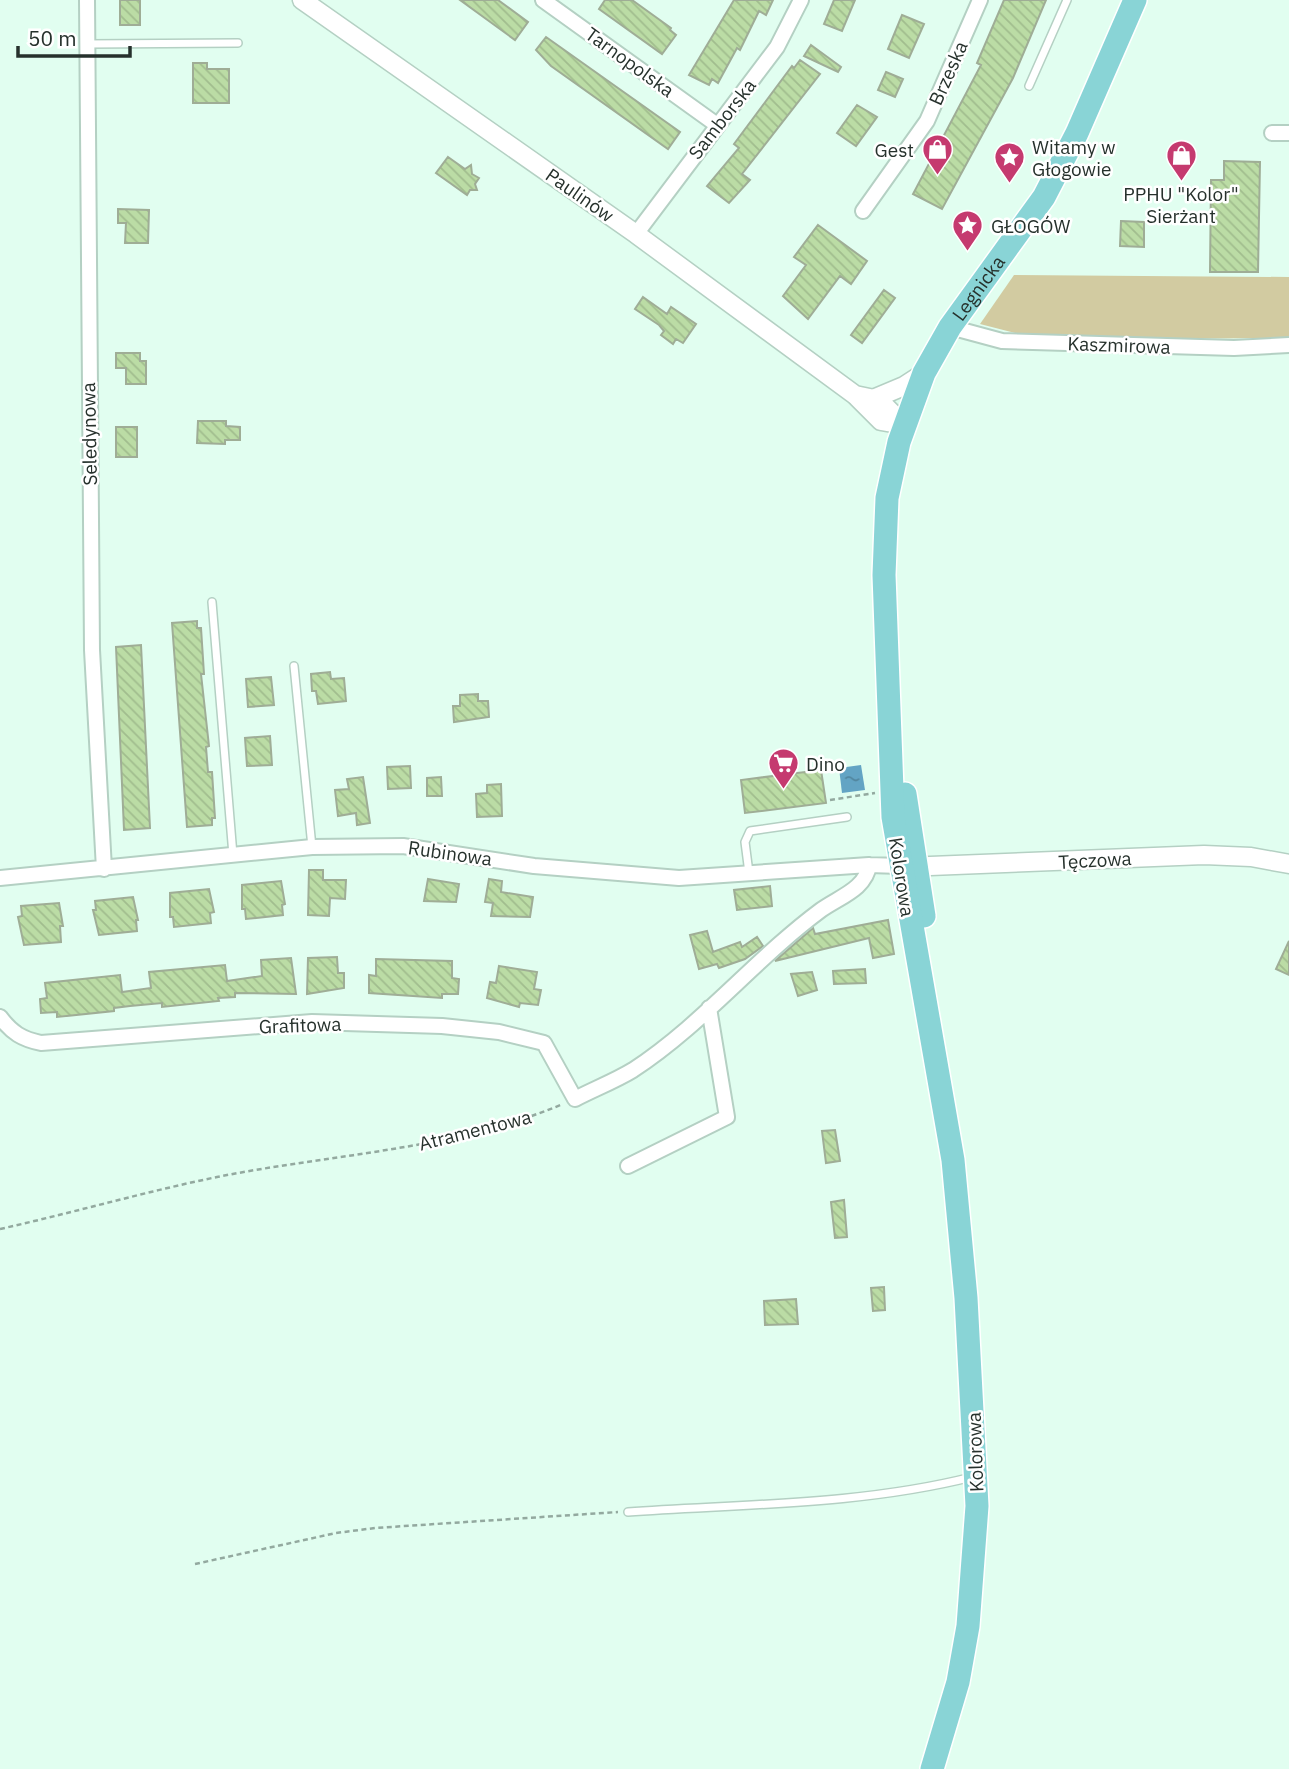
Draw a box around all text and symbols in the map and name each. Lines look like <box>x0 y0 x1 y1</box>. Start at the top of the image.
scale bar <box>18 14 130 58</box>
street label: Tarnopolska <box>581 22 679 102</box>
text: 50 m <box>28 24 77 52</box>
street label: Brzeska <box>923 37 973 109</box>
street label: Samborska <box>683 74 761 164</box>
shop icon: Gest <box>920 133 954 177</box>
place label: Witamy w Głogowie <box>1032 135 1116 181</box>
place label: Gest <box>875 138 914 162</box>
shop icon: PPHU "Kolor" Sierżant <box>1164 138 1198 182</box>
place icon: Witamy w Głogowie <box>992 141 1026 185</box>
street label: Paulinów <box>541 163 619 227</box>
place label: PPHU "Kolor" Sierżant <box>1123 182 1239 228</box>
place icon: GŁOGÓW <box>951 209 985 253</box>
place label: GŁOGÓW <box>991 214 1070 238</box>
street label: Legnicka <box>947 251 1010 325</box>
street label: Kaszmirowa <box>1067 331 1171 359</box>
street label: Seledynowa <box>76 382 102 486</box>
supermarket icon: Dino <box>766 747 800 791</box>
place label: Dino <box>806 752 845 776</box>
street label: Rubinowa <box>406 835 494 871</box>
street label: Kolorowa <box>884 836 920 918</box>
street label: Tęczowa <box>1058 846 1132 874</box>
street label: Grafitowa <box>258 1012 342 1038</box>
street label: Atramentowa <box>416 1104 534 1156</box>
street label: Kolorowa <box>962 1412 988 1492</box>

